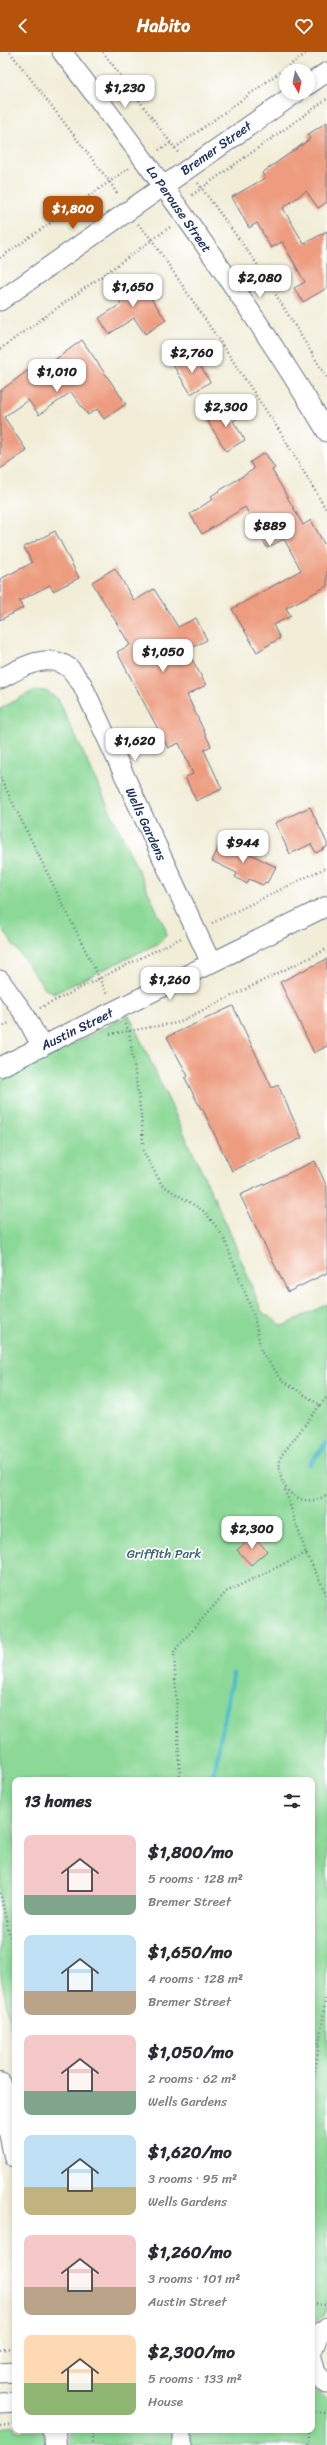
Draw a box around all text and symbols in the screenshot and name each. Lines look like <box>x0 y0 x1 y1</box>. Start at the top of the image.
text: Habito <box>137 10 190 42</box>
icon: back <box>12 15 34 37</box>
icon: heart <box>293 15 315 37</box>
north arrow <box>279 64 315 100</box>
map controls <box>279 64 315 100</box>
pin: $1,230 <box>92 75 158 109</box>
text: $1,230 <box>105 76 145 99</box>
street label: Bremer Street <box>175 114 257 181</box>
street label: La Perouse Street <box>140 160 218 258</box>
pin: $1,800 <box>40 196 106 230</box>
text: $1,800 <box>52 197 94 220</box>
pin: $2,080 <box>227 265 293 299</box>
text: $2,080 <box>238 266 282 289</box>
pin: $1,650 <box>100 274 166 308</box>
text: $1,650 <box>112 275 154 298</box>
pin: $2,760 <box>159 340 225 374</box>
text: $2,760 <box>171 341 213 364</box>
pin: $1,010 <box>24 359 90 393</box>
text: $1,010 <box>37 360 77 383</box>
pin: $2,300 <box>193 394 259 428</box>
text: $2,300 <box>204 395 248 418</box>
pin: $889 <box>246 513 294 547</box>
text: $889 <box>254 514 286 537</box>
pin: $1,050 <box>130 639 196 673</box>
text: $1,050 <box>142 640 184 663</box>
pin: $1,620 <box>102 728 168 762</box>
text: $1,620 <box>115 729 155 752</box>
street label: Wells Gardens <box>119 783 174 866</box>
pin: $944 <box>219 830 267 864</box>
text: $944 <box>227 831 259 854</box>
pin: $1,260 <box>137 967 203 1001</box>
text: $1,260 <box>150 968 190 991</box>
street label: Austin Street <box>36 1001 118 1057</box>
pin: $2,300 <box>219 1516 285 1550</box>
text: $2,300 <box>230 1517 274 1540</box>
park label: Griffith Park <box>127 1542 201 1565</box>
text: 13 homes <box>24 1786 91 1816</box>
icon: filters <box>281 1790 303 1812</box>
text: $1,800/mo <box>148 1837 233 1867</box>
icon: home <box>56 1851 104 1899</box>
text: 5 rooms · 128 m² <box>148 1867 243 1890</box>
text: Bremer Street <box>148 1890 231 1913</box>
text: $1,650/mo <box>148 1937 232 1967</box>
icon: home <box>56 1951 104 1999</box>
text: 4 rooms · 128 m² <box>148 1967 243 1990</box>
text: Bremer Street <box>148 1990 231 2013</box>
text: $1,050/mo <box>148 2037 233 2067</box>
icon: home <box>56 2051 104 2099</box>
text: 2 rooms · 62 m² <box>148 2067 236 2090</box>
text: Wells Gardens <box>148 2090 227 2113</box>
text: $1,620/mo <box>148 2137 232 2167</box>
icon: home <box>56 2151 104 2199</box>
text: 3 rooms · 95 m² <box>148 2167 237 2190</box>
text: Wells Gardens <box>148 2190 227 2213</box>
text: $1,260/mo <box>148 2237 232 2267</box>
icon: home <box>56 2251 104 2299</box>
text: 3 rooms · 101 m² <box>148 2267 240 2290</box>
text: Austin Street <box>148 2290 227 2313</box>
text: $2,300/mo <box>148 2337 235 2367</box>
icon: home <box>56 2351 104 2399</box>
text: 5 rooms · 133 m² <box>148 2367 242 2390</box>
text: House <box>148 2390 183 2413</box>

